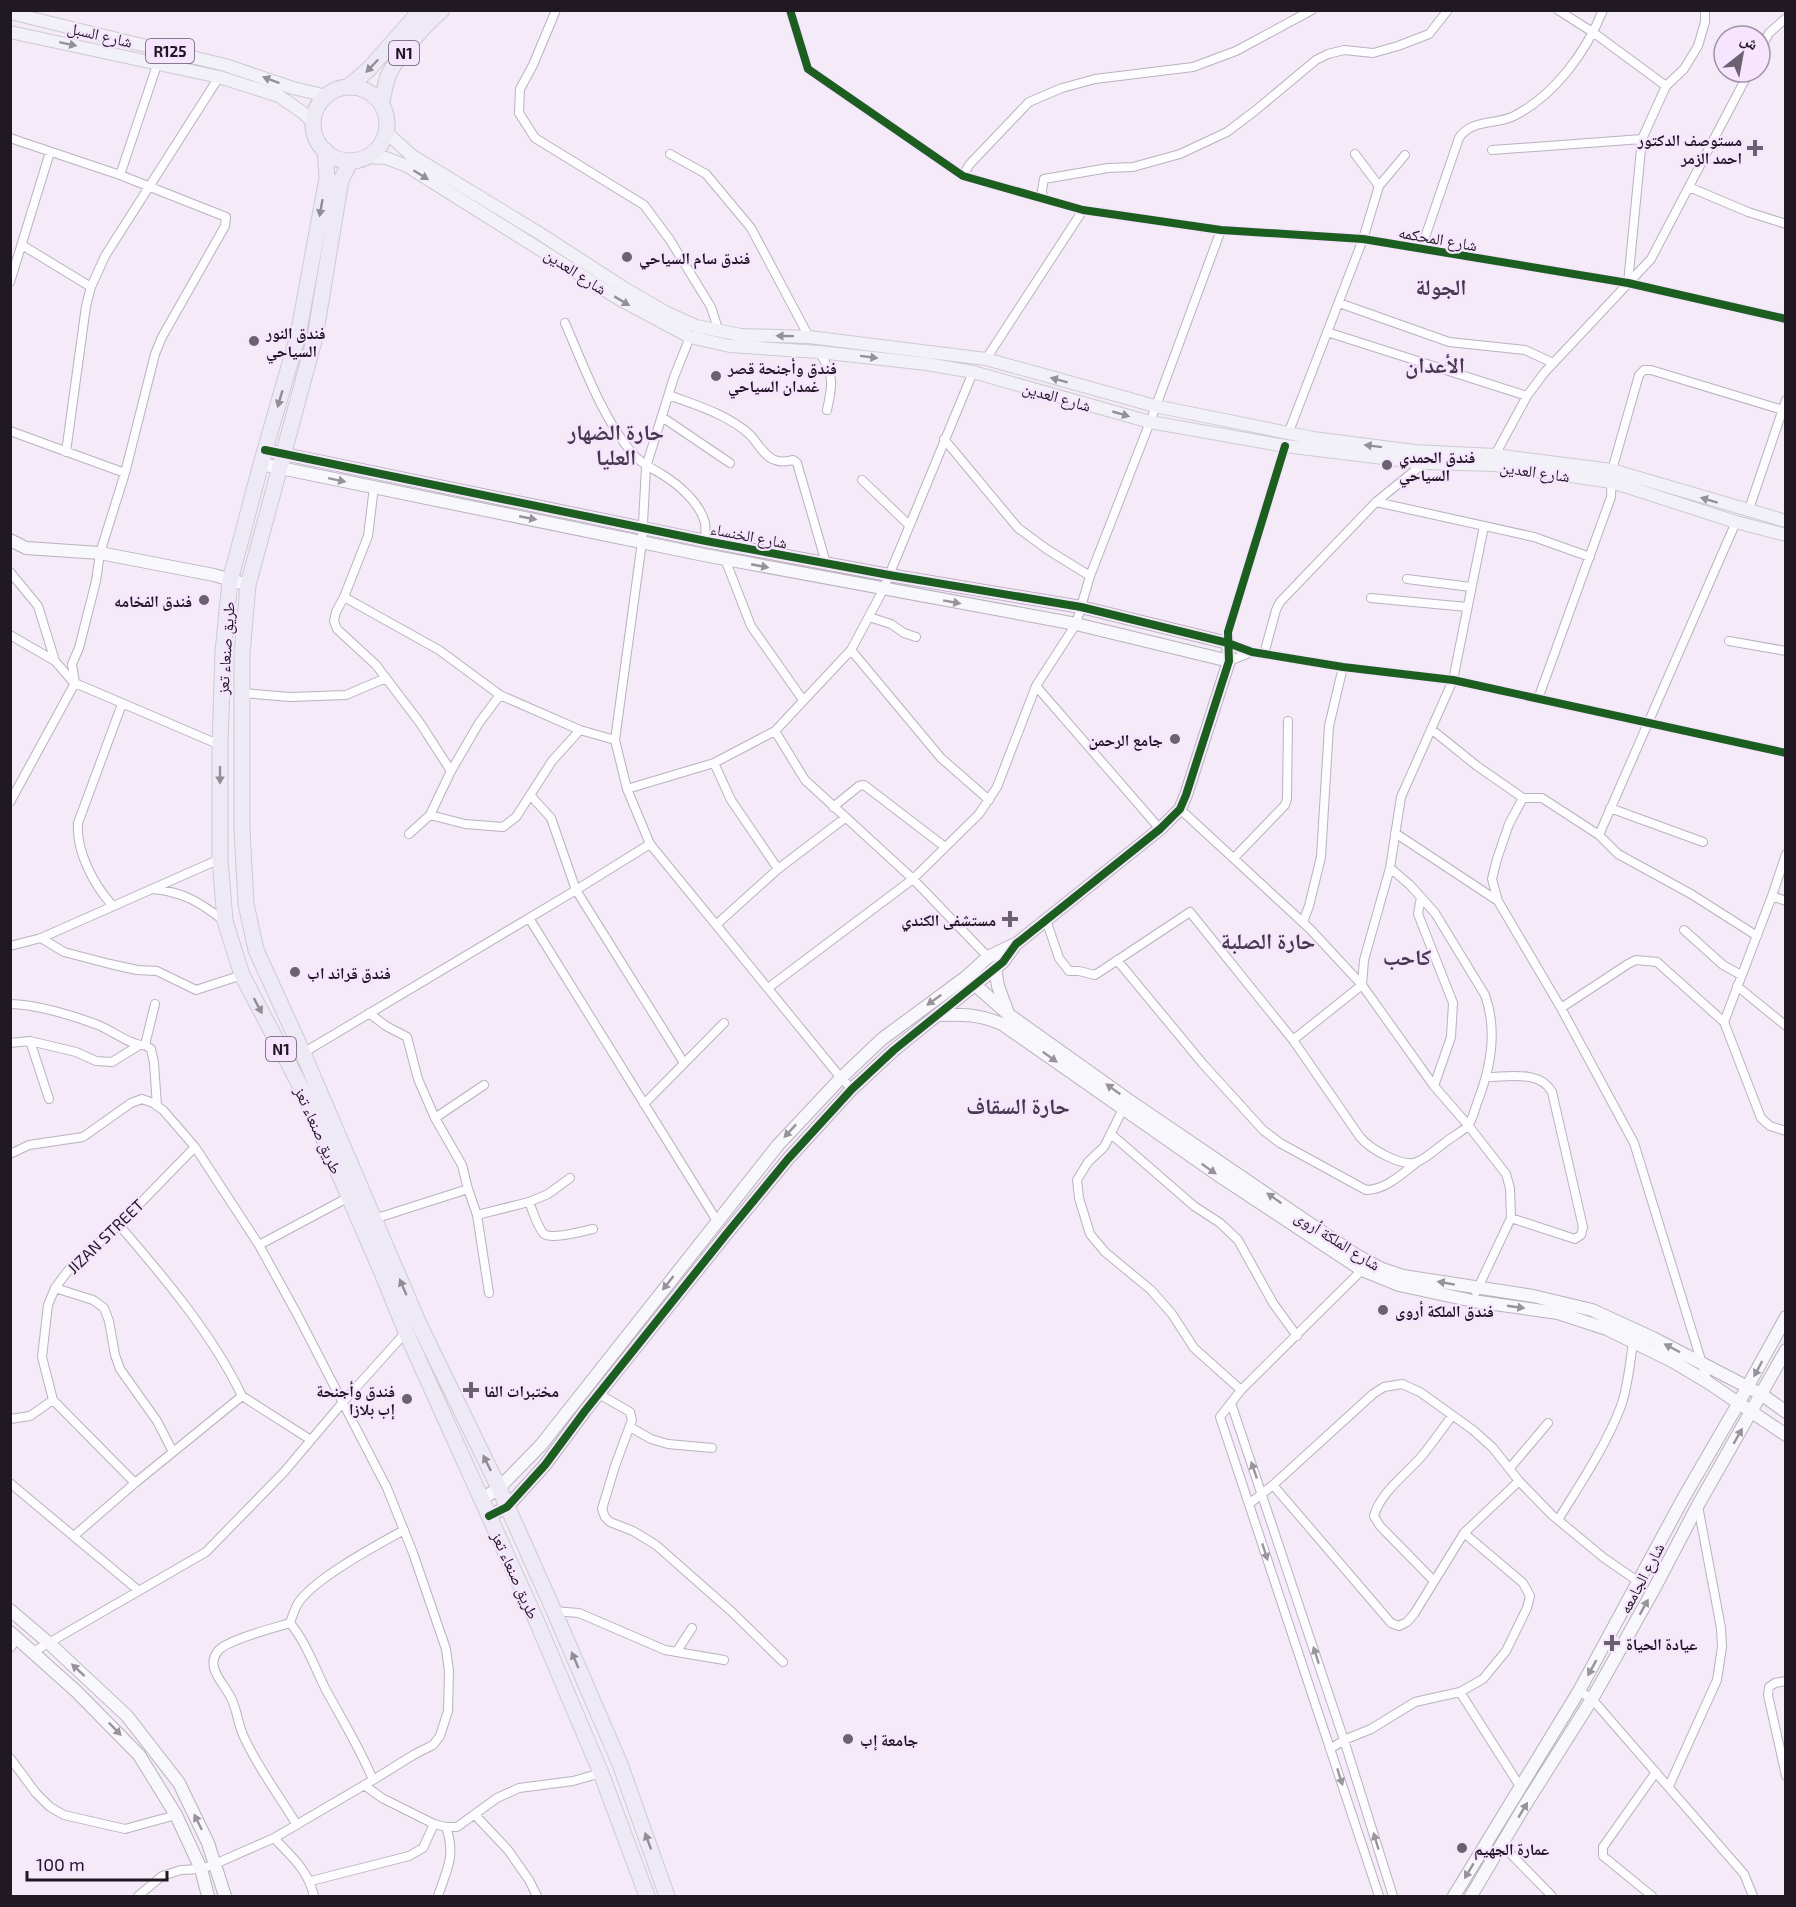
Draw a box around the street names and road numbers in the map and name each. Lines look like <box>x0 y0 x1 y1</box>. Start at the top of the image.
street label: شارع السبل <box>65 17 134 53</box>
road number: R125 <box>146 39 194 63</box>
road number: N1 <box>389 41 419 65</box>
street label: شارع المحكمه <box>1397 222 1479 256</box>
street label: شارع العدين <box>540 244 611 300</box>
street label: شارع العدين <box>1020 377 1093 417</box>
street label: شارع العدين <box>1499 457 1571 487</box>
street label: شارع الخنساء <box>708 518 789 554</box>
street label: طريق صنعاء تعز <box>212 601 240 696</box>
road number: N1 <box>266 1037 296 1061</box>
street label: طريق صنعاء تعز <box>289 1083 347 1177</box>
street label: JIZAN STREET <box>63 1195 147 1277</box>
street label: شارع الملكة أروى <box>1291 1206 1384 1276</box>
street label: طريق صنعاء تعز <box>486 1528 544 1622</box>
street label: شارع الجامعه <box>1615 1540 1669 1617</box>

